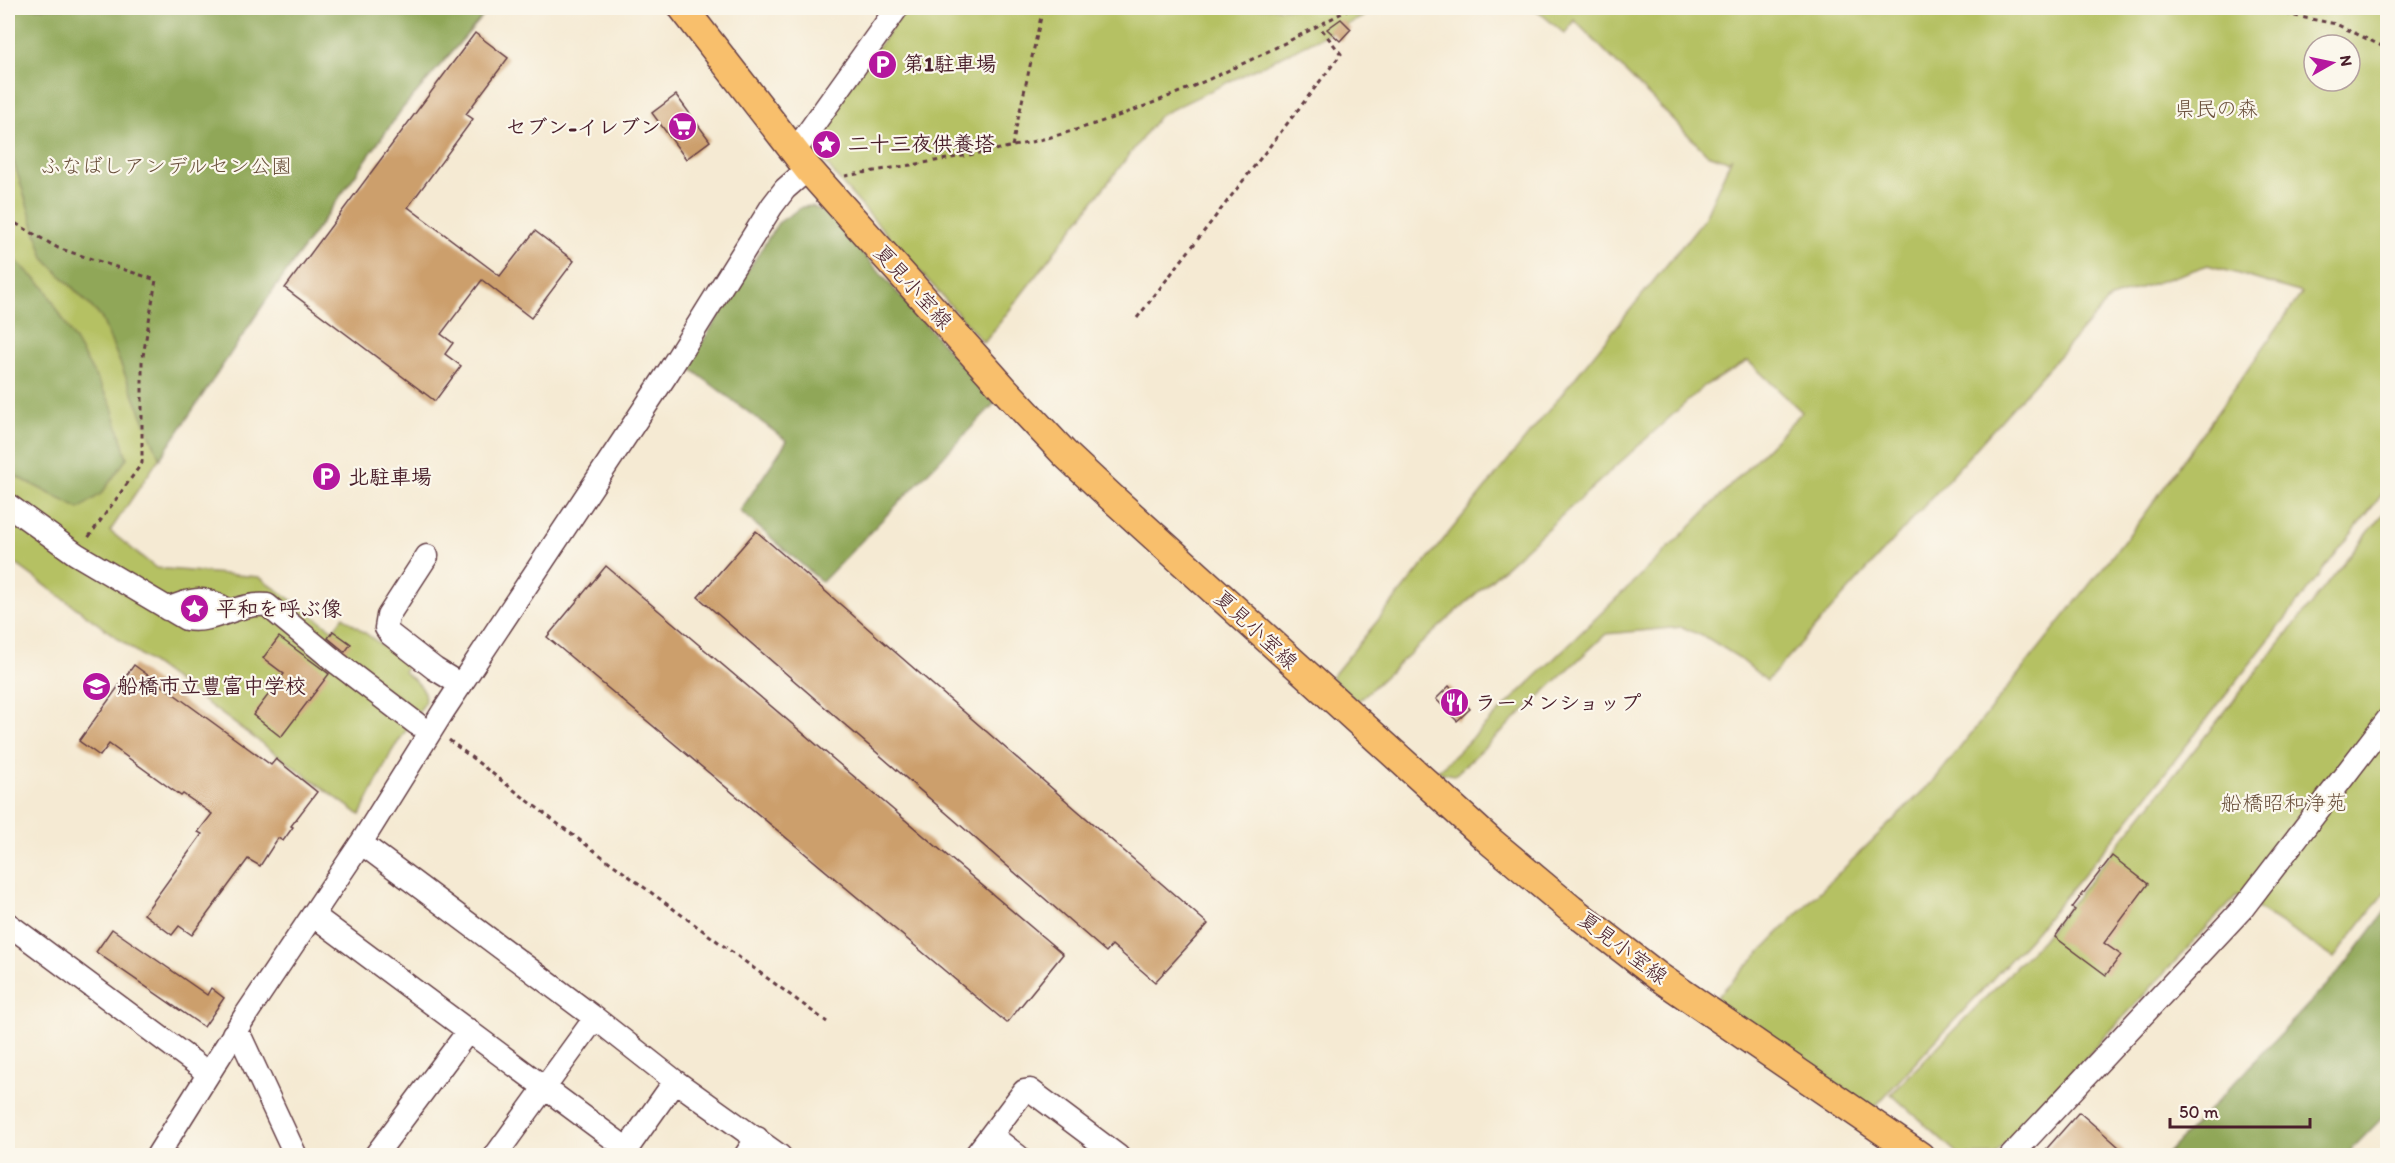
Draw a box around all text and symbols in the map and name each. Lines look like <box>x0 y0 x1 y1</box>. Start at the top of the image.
north arrow <box>2302 33 2362 93</box>
parking icon: 第1駐車場 <box>866 48 898 80</box>
place label: 第1駐車場 <box>903 51 997 76</box>
text: N <box>2336 54 2357 68</box>
park label: 県民の森 <box>2174 96 2258 121</box>
supermarket icon: セブン-イレブン <box>666 111 698 143</box>
place label: セブン-イレブン <box>506 114 661 139</box>
place icon: 二十三夜供養塔 <box>811 128 843 160</box>
place label: 二十三夜供養塔 <box>848 131 995 156</box>
park label: ふなばしアンデルセン公園 <box>40 153 292 178</box>
street label: 夏見小室線 <box>869 239 958 334</box>
parking icon: 北駐車場 <box>311 461 343 493</box>
place label: 北駐車場 <box>348 464 432 489</box>
street label: 夏見小室線 <box>1209 585 1303 675</box>
place icon: 平和を呼ぶ像 <box>179 593 211 625</box>
place label: 平和を呼ぶ像 <box>216 596 342 621</box>
school or university icon: 船橋市立豊富中学校 <box>80 670 112 702</box>
place label: 船橋市立豊富中学校 <box>117 673 306 698</box>
restaurant icon: ラーメンショップ <box>1438 687 1470 719</box>
place label: ラーメンショップ <box>1475 690 1641 715</box>
park label: 船橋昭和浄苑 <box>2221 790 2347 815</box>
street label: 夏見小室線 <box>1574 906 1673 989</box>
scale bar <box>2170 1091 2310 1129</box>
text: 50 m <box>2179 1101 2219 1123</box>

